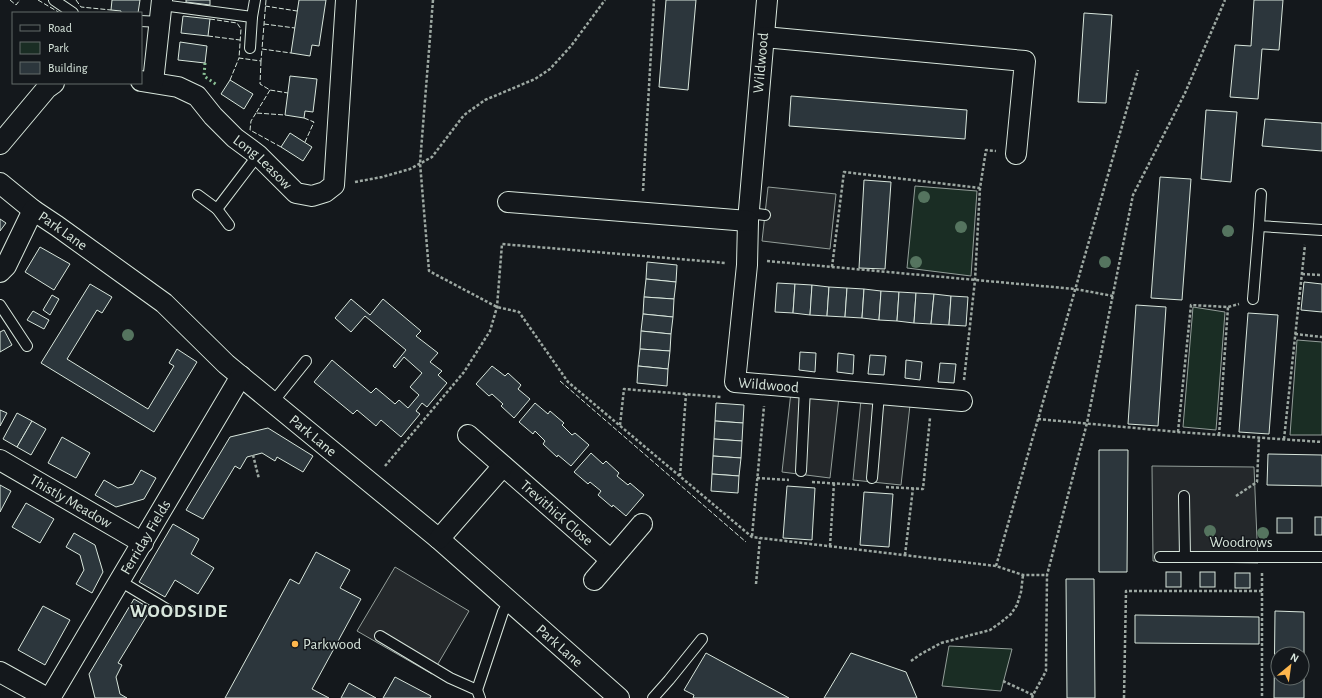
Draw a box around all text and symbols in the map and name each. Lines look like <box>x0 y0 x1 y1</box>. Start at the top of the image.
legend <box>12 12 142 84</box>
text: Road <box>48 22 72 34</box>
street label: Wildwood <box>751 32 771 94</box>
text: Park <box>48 42 69 54</box>
text: Building <box>48 62 88 74</box>
street label: Long Leasow <box>231 132 295 192</box>
street label: Park Lane <box>36 208 90 253</box>
street label: Wildwood <box>737 375 800 395</box>
street label: Park Lane <box>287 412 340 459</box>
street label: Thistly Meadow <box>27 472 114 531</box>
street label: Trevithick Close <box>518 477 596 548</box>
street label: Ferriday Fields <box>118 497 173 577</box>
street label: Woodrows <box>1210 535 1272 550</box>
district label: WOODSIDE <box>130 602 228 621</box>
street label: Park Lane <box>534 621 586 670</box>
place label: Parkwood <box>303 637 362 652</box>
marker: Parkwood <box>290 639 300 649</box>
north arrow <box>1270 646 1310 686</box>
text: N <box>1289 651 1301 664</box>

